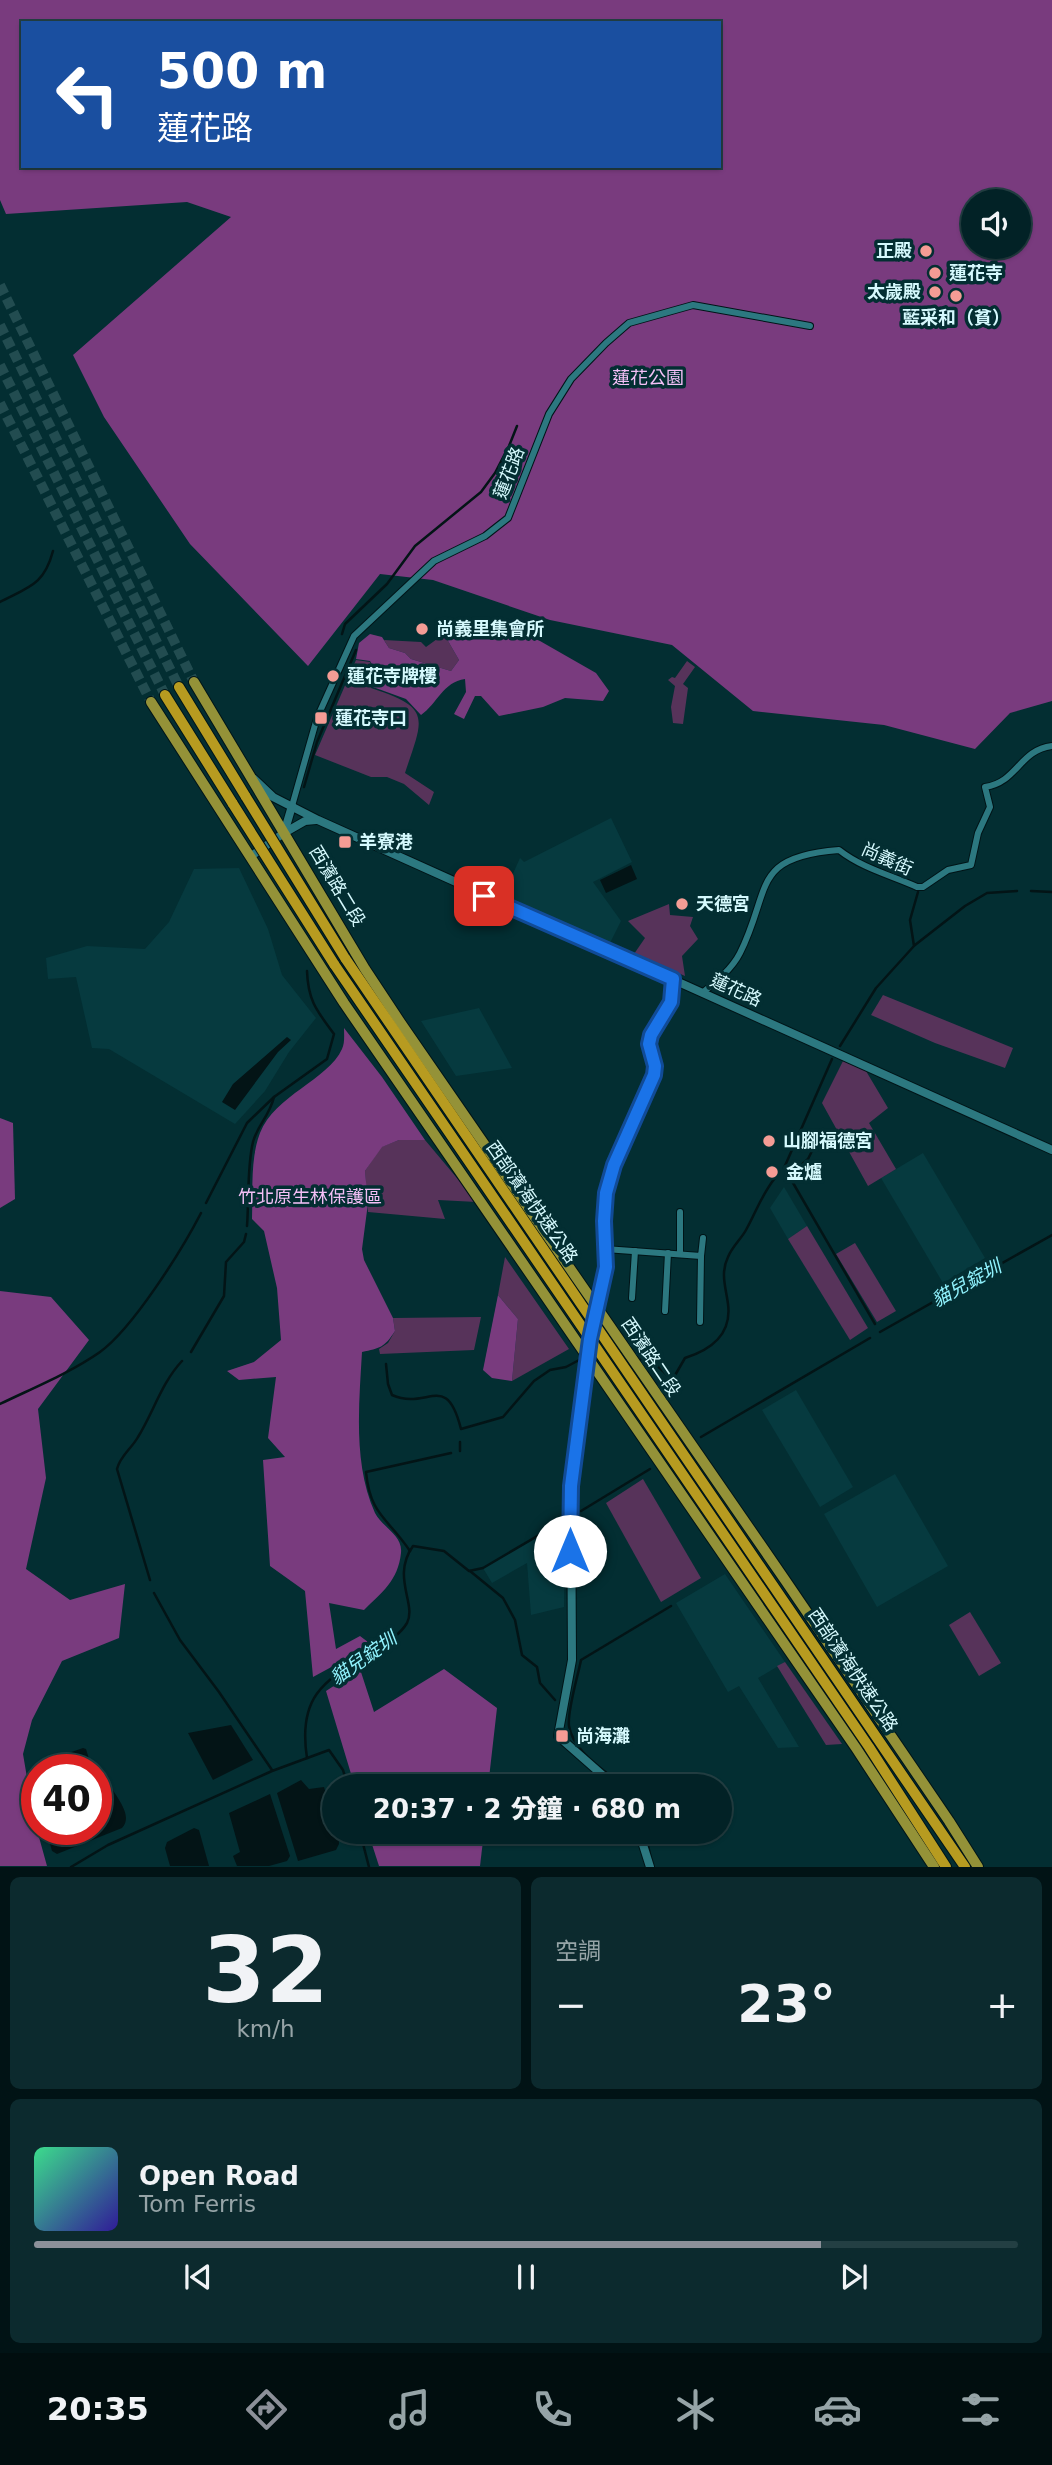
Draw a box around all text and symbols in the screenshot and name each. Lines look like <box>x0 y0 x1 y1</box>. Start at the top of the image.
text: 500 m <box>157 43 327 100</box>
icon: left <box>42 49 133 140</box>
text: 蓮花路 <box>157 109 253 147</box>
map controls <box>961 189 1031 259</box>
button: sound <box>961 189 1031 259</box>
place label: 正殿 <box>876 240 912 261</box>
marker: 正殿 <box>918 243 934 259</box>
place label: 蓮花寺 <box>949 262 1003 283</box>
marker: 蓮花寺 <box>927 265 943 281</box>
place label: 太歲殿 <box>867 281 921 302</box>
marker: 太歲殿 <box>927 284 943 300</box>
marker: 藍采和（貧） <box>948 288 964 304</box>
place label: 藍采和（貧） <box>902 307 1010 328</box>
park label: 蓮花公園 <box>612 367 684 388</box>
street label: 蓮花路 <box>489 444 528 502</box>
place label: 尚義里集會所 <box>436 618 544 639</box>
marker: 尚義里集會所 <box>414 621 430 637</box>
place label: 蓮花寺牌樓 <box>347 665 437 686</box>
marker: 蓮花寺牌樓 <box>325 668 341 684</box>
place label: 蓮花寺口 <box>335 707 407 728</box>
marker: 蓮花寺口 <box>313 710 329 726</box>
place label: 羊寮港 <box>359 831 413 852</box>
marker: 羊寮港 <box>337 834 353 850</box>
street label: 尚義街 <box>858 838 916 879</box>
street label: 西濱路二段 <box>305 842 370 930</box>
pin <box>454 866 514 926</box>
icon: arrive <box>465 877 503 915</box>
place label: 天德宮 <box>696 893 750 914</box>
marker: 天德宮 <box>674 896 690 912</box>
street label: 蓮花路 <box>707 969 765 1010</box>
place label: 山腳福德宮 <box>783 1130 873 1151</box>
marker: 山腳福德宮 <box>761 1133 777 1149</box>
street label: 西部濱海快速公路 <box>483 1137 582 1267</box>
place label: 金爐 <box>786 1161 822 1182</box>
marker: 金爐 <box>764 1164 780 1180</box>
park label: 竹北原生林保護區 <box>238 1186 382 1207</box>
water label: 貓兒錠圳 <box>927 1254 1007 1311</box>
street label: 西濱路二段 <box>618 1314 685 1400</box>
position arrow <box>533 1514 607 1588</box>
street label: 西部濱海快速公路 <box>804 1604 902 1735</box>
water label: 貓兒錠圳 <box>326 1625 403 1689</box>
place label: 尚海灘 <box>576 1725 630 1746</box>
marker: 尚海灘 <box>554 1728 570 1744</box>
speed limit sign: 40 <box>21 1754 112 1845</box>
text: 20:37 · 2 分鐘 · 680 m <box>373 1794 681 1824</box>
text: 32 <box>202 1918 329 2023</box>
text: 空調 <box>555 1938 601 1964</box>
text: 23° <box>737 1974 836 2034</box>
text: − <box>555 1983 587 2027</box>
text: + <box>986 1983 1018 2027</box>
text: km/h <box>236 2016 295 2042</box>
text: Open Road <box>139 2161 299 2191</box>
text: Tom Ferris <box>139 2191 256 2217</box>
icon: previous <box>179 2258 217 2296</box>
icon: pause <box>507 2258 545 2296</box>
icon: next <box>835 2258 873 2296</box>
icon: directions <box>242 2385 291 2434</box>
icon: music <box>385 2385 434 2434</box>
icon: phone <box>528 2385 577 2434</box>
icon: climate <box>671 2385 720 2434</box>
icon: car <box>813 2385 862 2434</box>
icon: filters <box>956 2385 1005 2434</box>
text: 20:35 <box>47 2390 149 2428</box>

